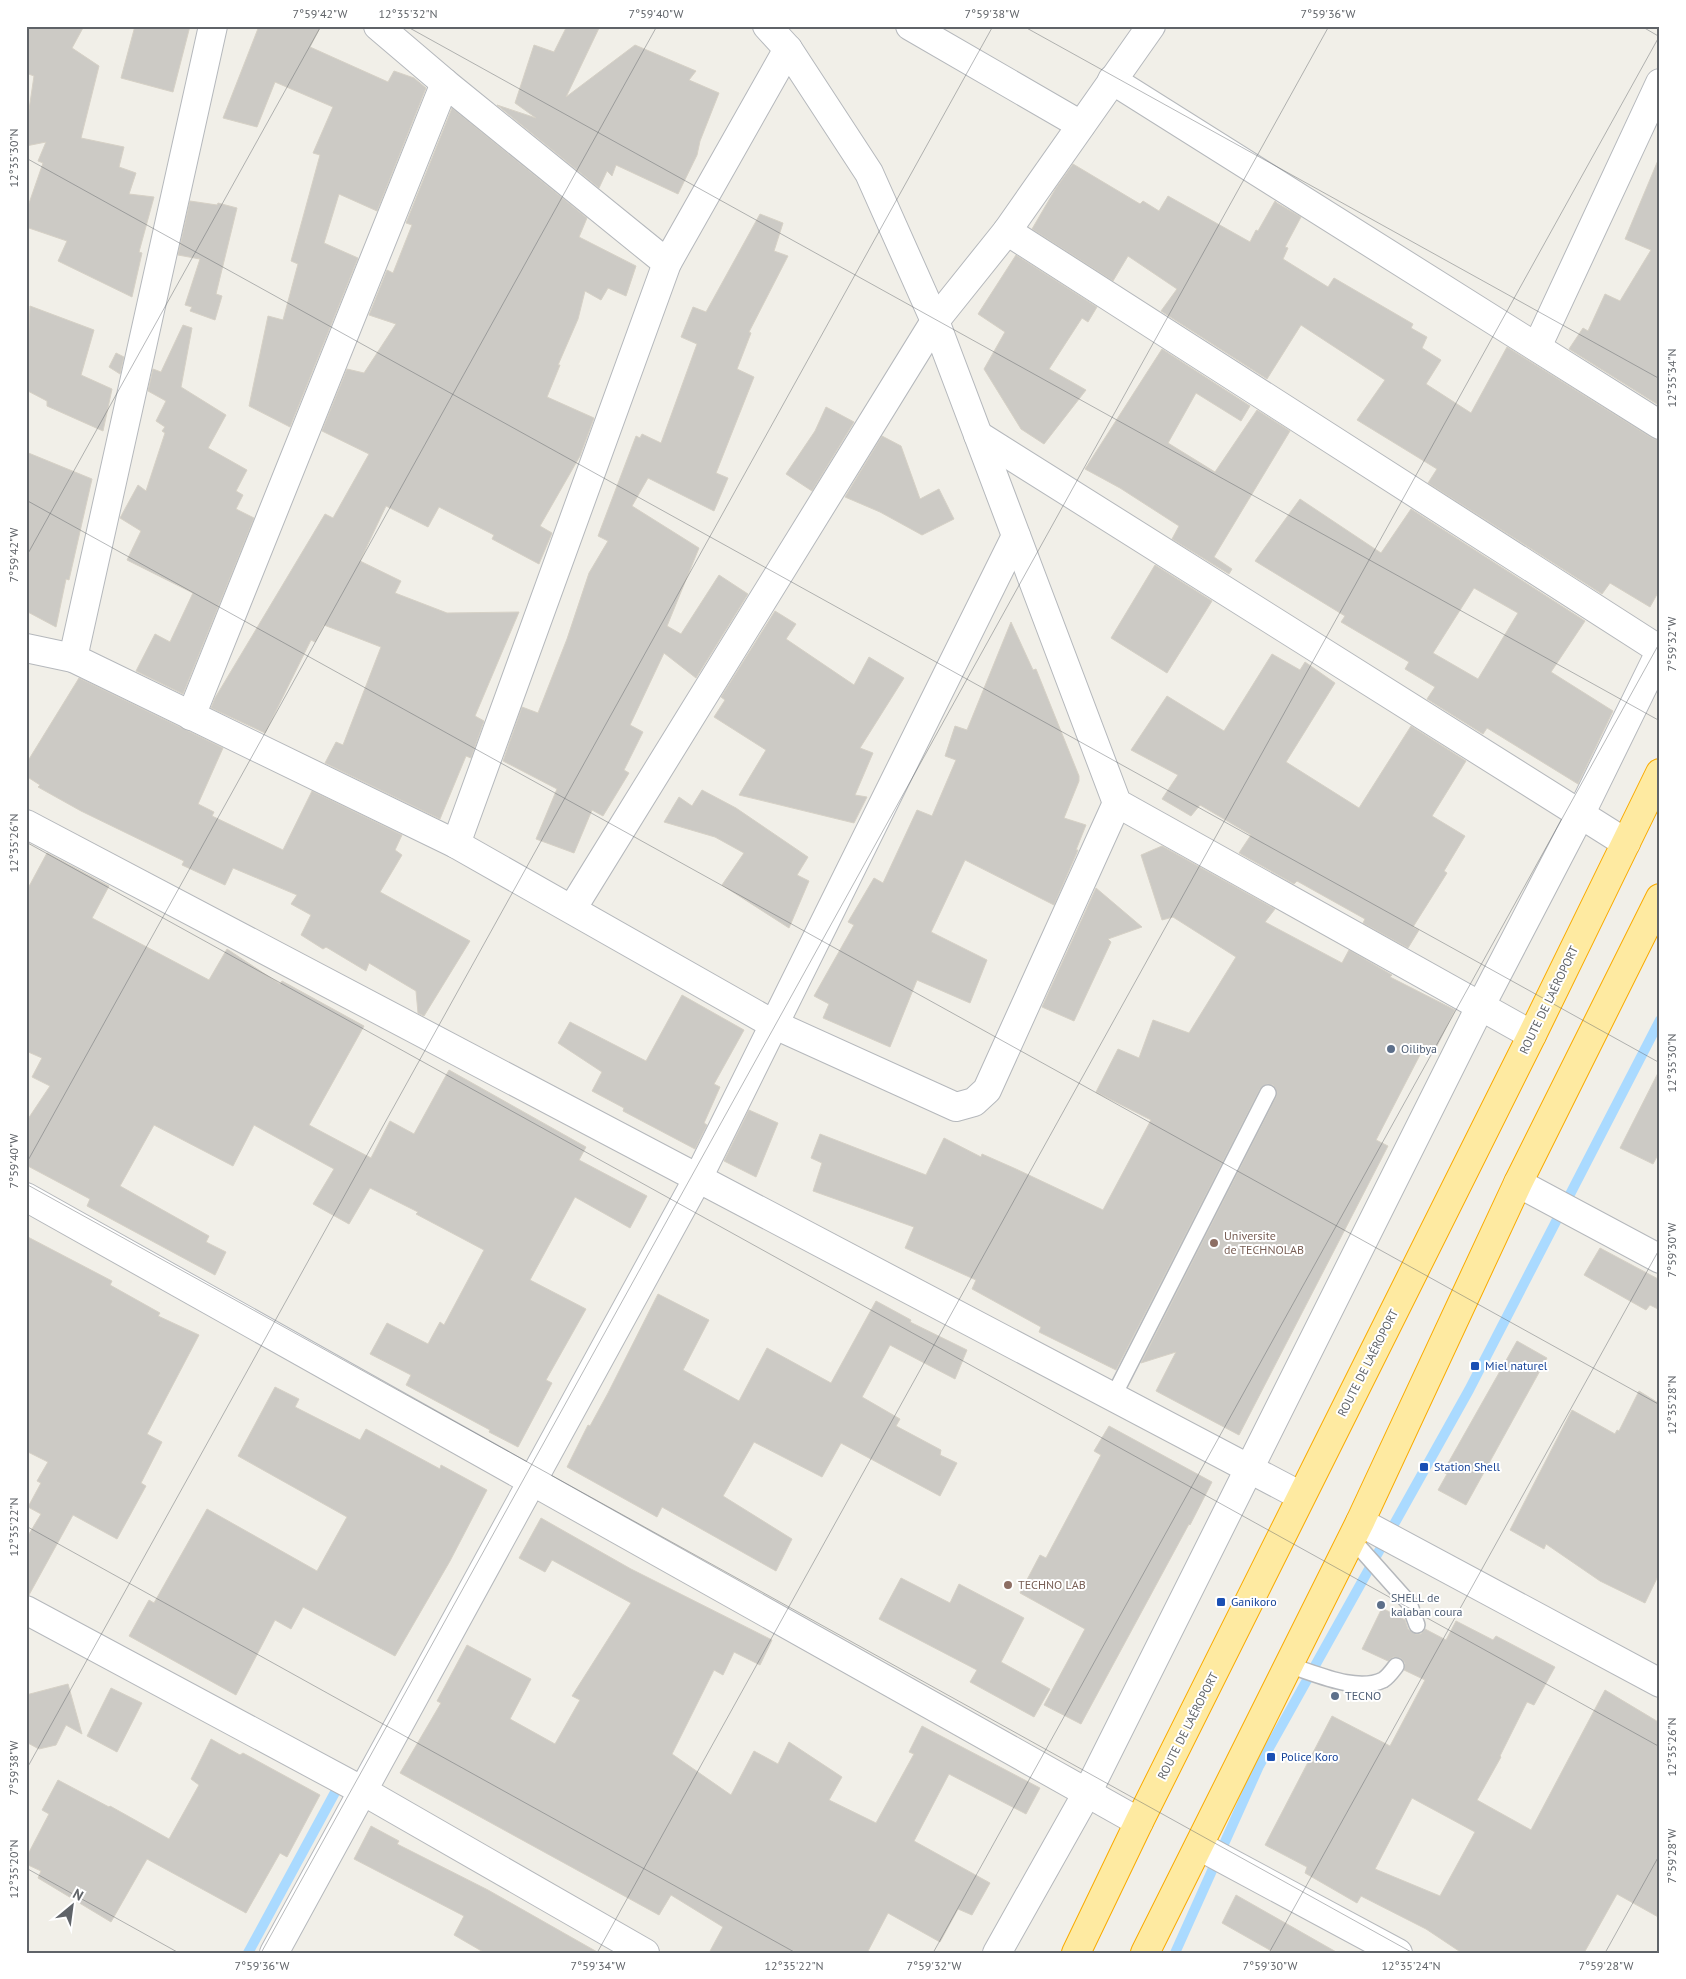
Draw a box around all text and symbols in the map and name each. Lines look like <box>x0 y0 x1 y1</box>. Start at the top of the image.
text: 7°59'42"W <box>293 6 347 21</box>
text: 12°35'32"N <box>378 6 438 21</box>
text: 7°59'40"W <box>629 6 683 21</box>
text: 7°59'38"W <box>965 6 1019 21</box>
text: 7°59'36"W <box>1301 6 1355 21</box>
text: 12°35'30"N <box>6 128 21 188</box>
text: 12°35'34"N <box>1664 348 1679 408</box>
text: 7°59'42"W <box>6 528 21 582</box>
text: 7°59'32"W <box>1664 617 1679 671</box>
text: 12°35'26"N <box>6 813 21 873</box>
street label: ROUTE DE L'AÉROPORT <box>1516 943 1581 1056</box>
text: 12°35'30"N <box>1664 1033 1679 1093</box>
place label: Oilibya <box>1401 1041 1437 1056</box>
marker: Oilibya <box>1385 1043 1397 1055</box>
text: 7°59'40"W <box>6 1134 21 1188</box>
text: 7°59'30"W <box>1664 1223 1679 1277</box>
place label: Universite de TECHNOLAB <box>1224 1228 1304 1257</box>
marker: Universite de TECHNOLAB <box>1208 1237 1220 1249</box>
street label: ROUTE DE L'AÉROPORT <box>1334 1306 1401 1419</box>
place label: Miel naturel <box>1485 1358 1548 1373</box>
marker: Miel naturel <box>1469 1360 1481 1372</box>
text: 12°35'28"N <box>1664 1375 1679 1435</box>
place label: Station Shell <box>1434 1459 1500 1474</box>
marker: Station Shell <box>1418 1461 1430 1473</box>
text: 12°35'22"N <box>6 1497 21 1557</box>
place label: TECHNO LAB <box>1018 1577 1086 1592</box>
marker: TECHNO LAB <box>1002 1579 1014 1591</box>
place label: SHELL de kalaban coura <box>1391 1590 1462 1619</box>
place label: Ganikoro <box>1231 1594 1277 1609</box>
marker: Ganikoro <box>1215 1596 1227 1608</box>
marker: SHELL de kalaban coura <box>1375 1599 1387 1611</box>
street label: ROUTE DE L'AÉROPORT <box>1154 1669 1221 1782</box>
place label: TECNO <box>1345 1688 1381 1703</box>
marker: TECNO <box>1329 1690 1341 1702</box>
text: 12°35'26"N <box>1664 1717 1679 1777</box>
text: 7°59'38"W <box>6 1741 21 1795</box>
place label: Police Koro <box>1281 1749 1339 1764</box>
marker: Police Koro <box>1265 1751 1277 1763</box>
text: 7°59'28"W <box>1664 1829 1679 1883</box>
text: 12°35'20"N <box>6 1839 21 1899</box>
north arrow <box>48 1882 98 1932</box>
text: N <box>70 1885 87 1905</box>
text: 7°59'36"W <box>235 1958 289 1973</box>
text: 7°59'34"W <box>571 1958 625 1973</box>
text: 12°35'22"N <box>764 1958 824 1973</box>
text: 7°59'32"W <box>907 1958 961 1973</box>
text: 7°59'30"W <box>1243 1958 1297 1973</box>
text: 12°35'24"N <box>1381 1958 1441 1973</box>
text: 7°59'28"W <box>1579 1958 1633 1973</box>

